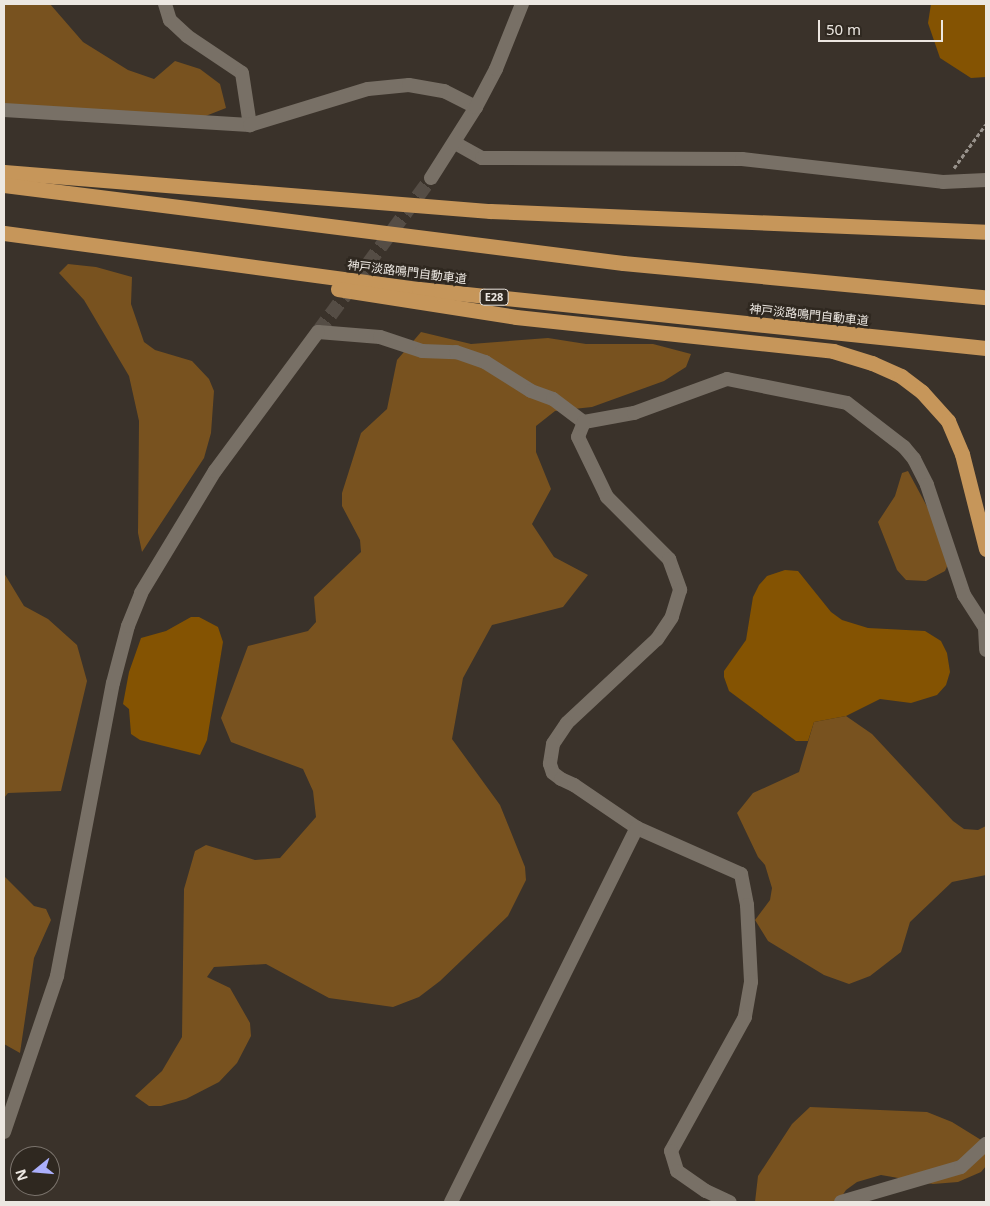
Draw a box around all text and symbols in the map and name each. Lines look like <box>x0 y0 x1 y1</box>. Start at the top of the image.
scale bar <box>820 10 945 42</box>
text: 50 m <box>826 19 861 39</box>
street label: 神戸淡路鳴門自動車道 <box>347 258 467 286</box>
road number: E28 <box>479 288 509 306</box>
street label: 神戸淡路鳴門自動車道 <box>749 302 869 328</box>
north arrow <box>10 1146 60 1196</box>
text: N <box>10 1167 32 1183</box>

